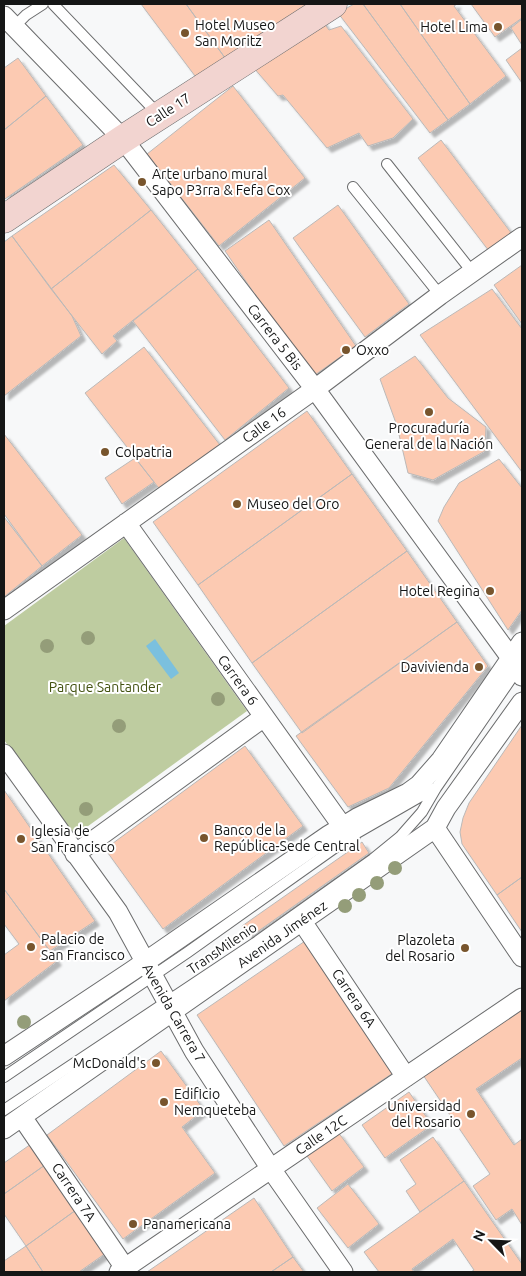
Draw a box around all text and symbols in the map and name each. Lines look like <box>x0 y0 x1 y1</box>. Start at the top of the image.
place label: Hotel Museo San Moritz <box>195 17 275 49</box>
place label: Hotel Lima <box>420 19 488 35</box>
marker: Hotel Lima <box>492 21 504 33</box>
marker: Hotel Museo San Moritz <box>179 27 191 39</box>
street label: Calle 17 <box>143 90 193 130</box>
place label: Arte urbano mural Sapo P3rra & Fefa Cox <box>152 166 290 198</box>
marker: Arte urbano mural Sapo P3rra & Fefa Cox <box>136 176 148 188</box>
street label: Carrera 5 Bis <box>244 301 306 373</box>
place label: Oxxo <box>356 342 389 358</box>
marker: Oxxo <box>340 344 352 356</box>
street label: Calle 16 <box>239 404 289 446</box>
marker: Procuraduría General de la Nación <box>423 406 435 418</box>
place label: Procuraduría General de la Nación <box>365 420 493 452</box>
place label: Colpatria <box>115 444 172 460</box>
marker: Colpatria <box>99 446 111 458</box>
place label: Museo del Oro <box>247 496 340 512</box>
marker: Museo del Oro <box>231 498 243 510</box>
place label: Hotel Regina <box>399 583 480 599</box>
marker: Hotel Regina <box>484 585 496 597</box>
street label: Carrera 6 <box>215 652 261 708</box>
place label: Davivienda <box>400 659 469 675</box>
marker: Davivienda <box>473 661 485 673</box>
park label: Parque Santander <box>49 679 162 695</box>
place label: Banco de la República-Sede Central <box>214 822 360 854</box>
place label: Iglesia de San Francisco <box>31 823 115 855</box>
marker: Banco de la República-Sede Central <box>198 832 210 844</box>
marker: Iglesia de San Francisco <box>15 833 27 845</box>
street label: Avenida Jiménez <box>234 897 330 971</box>
street label: TransMilenio <box>184 919 260 977</box>
place label: Palacio de San Francisco <box>41 931 125 963</box>
place label: Plazoleta del Rosario <box>385 932 455 964</box>
marker: Palacio de San Francisco <box>25 941 37 953</box>
marker: Plazoleta del Rosario <box>459 942 471 954</box>
street label: Avenida Carrera 7 <box>139 961 209 1065</box>
street label: Carrera 6A <box>329 966 379 1030</box>
place label: McDonald's <box>73 1055 146 1071</box>
marker: McDonald's <box>150 1057 162 1069</box>
place label: Edificio Nemqueteba <box>174 1086 256 1118</box>
marker: Edificio Nemqueteba <box>158 1096 170 1108</box>
place label: Universidad del Rosario <box>387 1098 461 1130</box>
marker: Universidad del Rosario <box>465 1108 477 1120</box>
street label: Calle 12C <box>292 1112 350 1158</box>
street label: Carrera 7A <box>49 1160 99 1224</box>
place label: Panamericana <box>143 1216 231 1232</box>
north arrow <box>466 1216 516 1266</box>
marker: Panamericana <box>127 1218 139 1230</box>
text: N <box>470 1228 489 1244</box>

